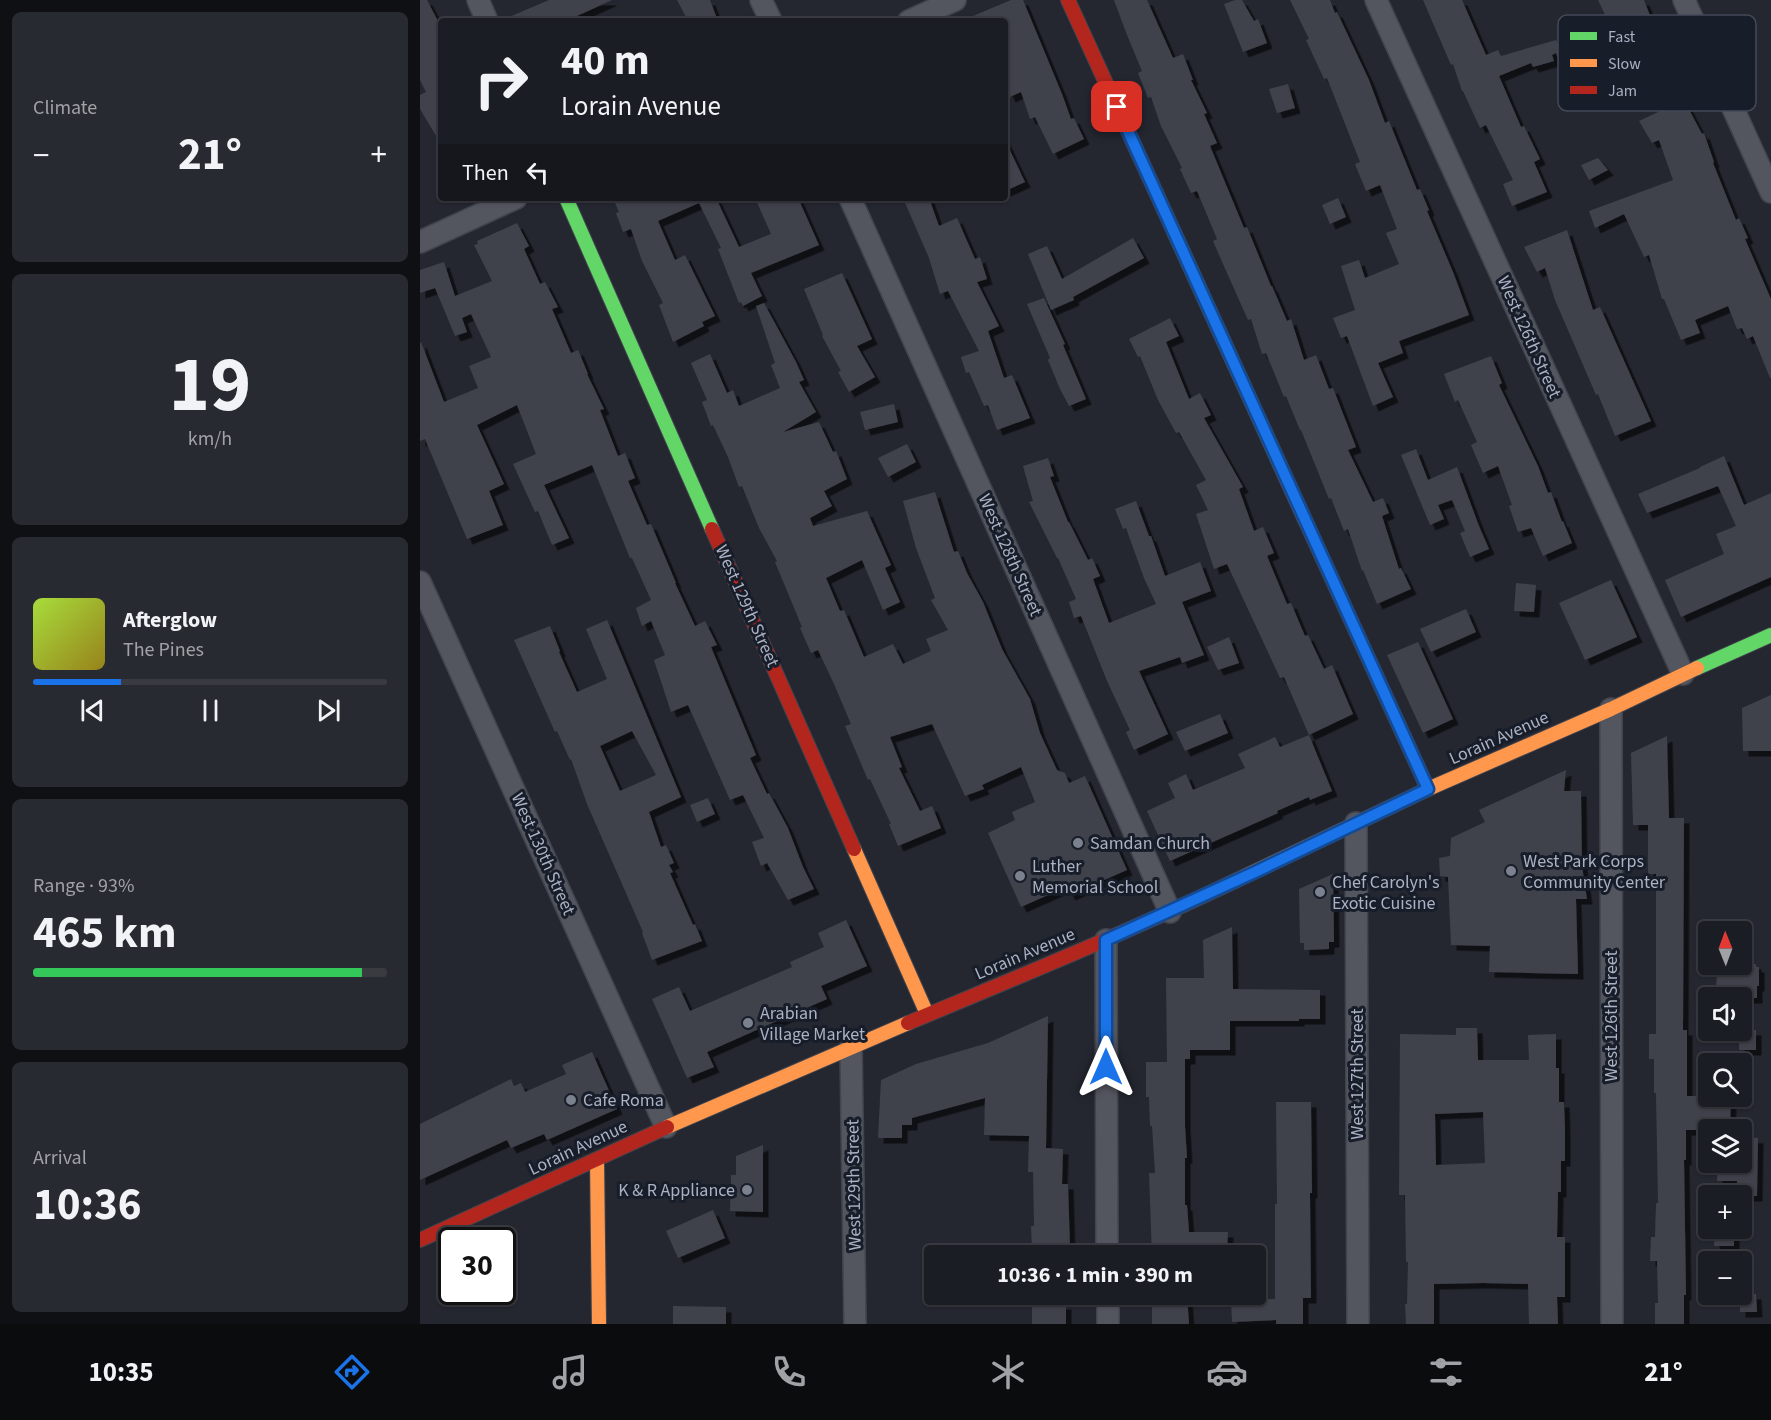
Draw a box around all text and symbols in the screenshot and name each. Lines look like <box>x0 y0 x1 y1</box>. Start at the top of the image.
legend <box>1558 15 1756 111</box>
text: Fast <box>1608 26 1636 48</box>
text: 40 m <box>561 31 650 91</box>
icon: right <box>462 42 540 120</box>
text: Slow <box>1608 53 1641 75</box>
text: Jam <box>1608 80 1637 102</box>
pin <box>1091 81 1142 132</box>
text: Lorain Avenue <box>561 87 721 126</box>
icon: arrive <box>1100 90 1133 123</box>
text: Climate <box>33 94 97 122</box>
text: 21° <box>178 123 242 187</box>
text: − <box>33 132 49 179</box>
text: + <box>371 132 387 179</box>
icon: left <box>521 156 554 189</box>
text: Then <box>462 157 509 189</box>
street label: West 126th Street <box>1491 272 1567 402</box>
text: 19 <box>169 330 251 441</box>
text: km/h <box>188 425 232 453</box>
street label: West 128th Street <box>972 490 1048 620</box>
street label: West 129th Street <box>709 541 785 671</box>
text: Afterglow <box>123 604 217 636</box>
text: The Pines <box>123 636 204 664</box>
icon: previous <box>76 694 109 727</box>
icon: pause <box>194 694 227 727</box>
icon: next <box>312 694 345 727</box>
street label: Lorain Avenue <box>1445 705 1553 771</box>
street label: West 130th Street <box>505 789 581 919</box>
place label: Samdan Church <box>1090 831 1210 856</box>
marker: Samdan Church <box>1071 836 1085 850</box>
place label: West Park Corps Community Center <box>1523 849 1666 895</box>
place label: Luther Memorial School <box>1032 854 1158 900</box>
marker: West Park Corps Community Center <box>1504 864 1518 878</box>
marker: Luther Memorial School <box>1013 869 1027 883</box>
place label: Chef Carolyn's Exotic Cuisine <box>1332 870 1440 916</box>
text: Range · 93% <box>33 872 134 900</box>
marker: Chef Carolyn's Exotic Cuisine <box>1313 885 1327 899</box>
text: 465 km <box>33 901 177 965</box>
north arrow <box>1698 921 1752 975</box>
map controls <box>1698 921 1752 1305</box>
street label: Lorain Avenue <box>971 922 1079 986</box>
street label: West 126th Street <box>1599 950 1624 1082</box>
button: sound <box>1698 987 1752 1041</box>
place label: Arabian Village Market <box>760 1001 865 1047</box>
street label: West 127th Street <box>1345 1008 1370 1140</box>
marker: Arabian Village Market <box>741 1016 755 1030</box>
position arrow <box>1074 1035 1138 1099</box>
button: search <box>1698 1053 1752 1107</box>
place label: Cafe Roma <box>583 1088 664 1113</box>
marker: Cafe Roma <box>564 1093 578 1107</box>
street label: Lorain Avenue <box>524 1114 632 1182</box>
street label: West 129th Street <box>840 1119 868 1251</box>
button: layers <box>1698 1119 1752 1173</box>
text: Arrival <box>33 1144 87 1172</box>
text: 10:36 <box>33 1173 142 1237</box>
place label: K & R Appliance <box>618 1178 735 1203</box>
marker: K & R Appliance <box>740 1183 754 1197</box>
button: + <box>1698 1185 1752 1239</box>
speed limit sign: 30 <box>438 1227 516 1305</box>
button: − <box>1698 1251 1752 1305</box>
text: 10:36 · 1 min · 390 m <box>997 1259 1193 1291</box>
icon: directions <box>331 1351 373 1393</box>
icon: music <box>549 1351 591 1393</box>
icon: phone <box>768 1351 810 1393</box>
icon: climate <box>987 1351 1029 1393</box>
icon: car <box>1206 1351 1248 1393</box>
icon: filters <box>1425 1351 1467 1393</box>
text: 10:35 <box>88 1353 154 1392</box>
text: 21° <box>1644 1353 1683 1392</box>

